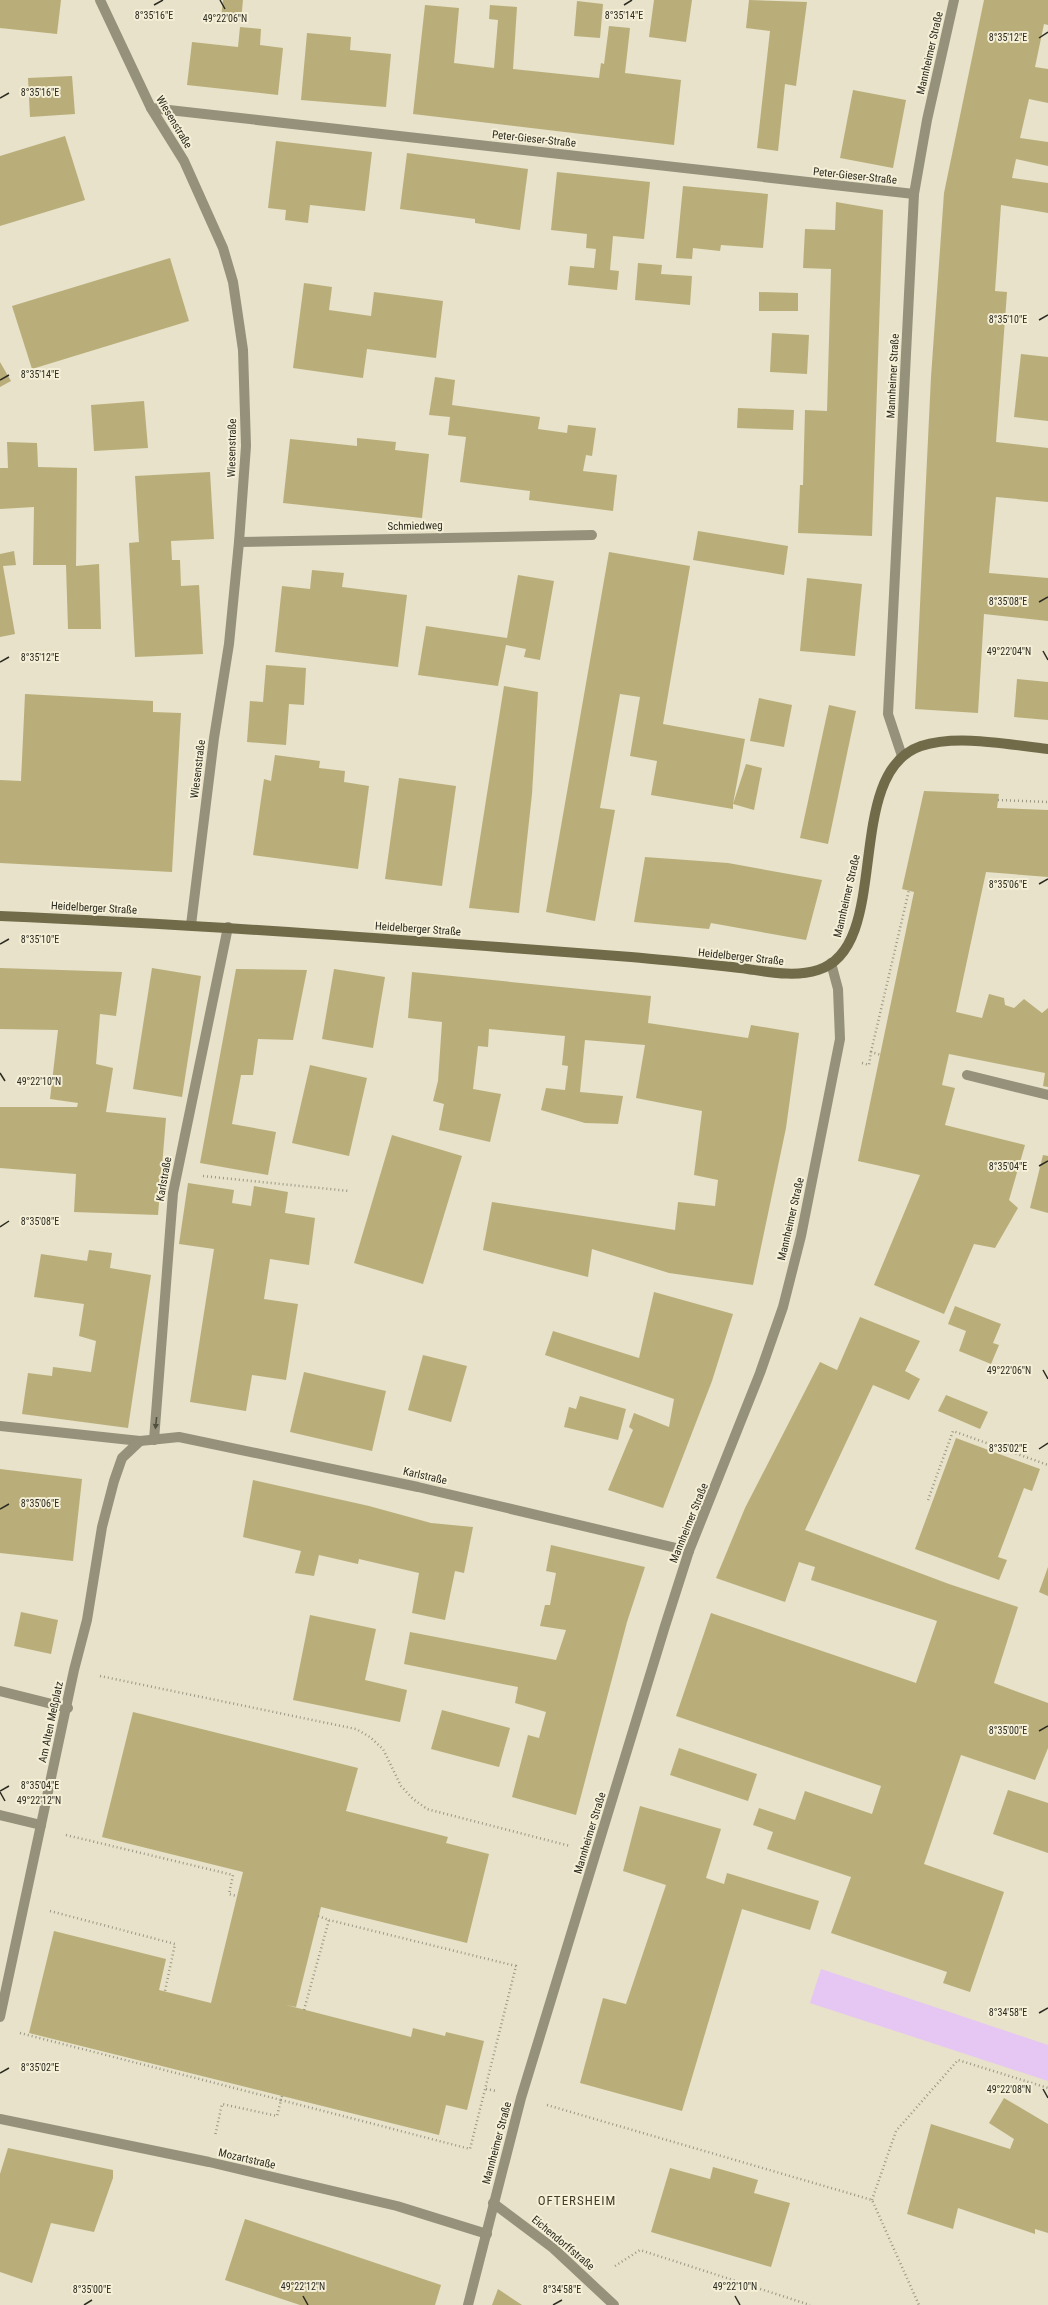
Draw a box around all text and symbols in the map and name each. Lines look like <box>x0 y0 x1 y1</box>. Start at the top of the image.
text: 8°35'16"E <box>135 10 173 21</box>
text: 8°35'14"E <box>605 10 643 21</box>
street label: Mannheimer Straße <box>914 10 946 96</box>
text: 49°22'06"N <box>203 13 247 24</box>
text: 8°35'12"E <box>989 32 1027 43</box>
text: 8°35'16"E <box>21 87 59 98</box>
street label: Wiesenstraße <box>153 93 195 151</box>
street label: Peter-Gieser-Straße <box>491 128 577 150</box>
street label: Peter-Gieser-Straße <box>812 165 898 187</box>
text: 8°35'10"E <box>989 314 1027 325</box>
street label: Mannheimer Straße <box>884 333 902 419</box>
text: 8°35'14"E <box>21 369 59 380</box>
street label: Wiesenstraße <box>225 418 239 478</box>
street label: Schmiedweg <box>387 519 443 533</box>
text: 8°35'08"E <box>989 596 1027 607</box>
text: 49°22'04"N <box>987 646 1031 657</box>
text: 8°35'12"E <box>21 652 59 663</box>
street label: Wiesenstraße <box>188 739 208 799</box>
street label: Mannheimer Straße <box>831 853 863 939</box>
text: 8°35'06"E <box>989 879 1027 890</box>
street label: Heidelberger Straße <box>51 899 137 917</box>
street label: Heidelberger Straße <box>375 920 461 938</box>
text: 8°35'10"E <box>21 934 59 945</box>
street label: Heidelberger Straße <box>697 946 785 968</box>
text: 49°22'10"N <box>17 1076 61 1087</box>
street label: Karlstraße <box>154 1156 174 1202</box>
text: 8°35'04"E <box>989 1161 1027 1172</box>
street label: Mannheimer Straße <box>775 1176 807 1262</box>
text: 8°35'08"E <box>21 1216 59 1227</box>
text: 49°22'06"N <box>987 1365 1031 1376</box>
one-way arrow <box>153 1417 159 1429</box>
text: 8°35'02"E <box>989 1443 1027 1454</box>
street label: Karlstraße <box>402 1465 448 1487</box>
street label: Mannheimer Straße <box>667 1481 711 1565</box>
text: 8°35'06"E <box>21 1498 59 1509</box>
street label: Am Alten Meßplatz <box>36 1680 66 1764</box>
text: 8°35'00"E <box>989 1725 1027 1736</box>
text: 8°35'04"E <box>21 1780 59 1791</box>
street label: Mannheimer Straße <box>571 1791 609 1875</box>
text: 49°22'12"N <box>17 1795 61 1806</box>
text: 8°34'58"E <box>989 2007 1027 2018</box>
text: 8°35'02"E <box>21 2062 59 2073</box>
text: 49°22'08"N <box>987 2084 1031 2095</box>
street label: Mannheimer Straße <box>480 2100 514 2186</box>
street label: Mozartstraße <box>217 2146 277 2172</box>
district label: OFTERSHEIM <box>538 2193 616 2208</box>
street label: Eichendorffstraße <box>529 2213 597 2273</box>
text: 49°22'12"N <box>281 2281 325 2292</box>
text: 49°22'10"N <box>713 2281 757 2292</box>
text: 8°35'00"E <box>73 2284 111 2295</box>
text: 8°34'58"E <box>543 2284 581 2295</box>

